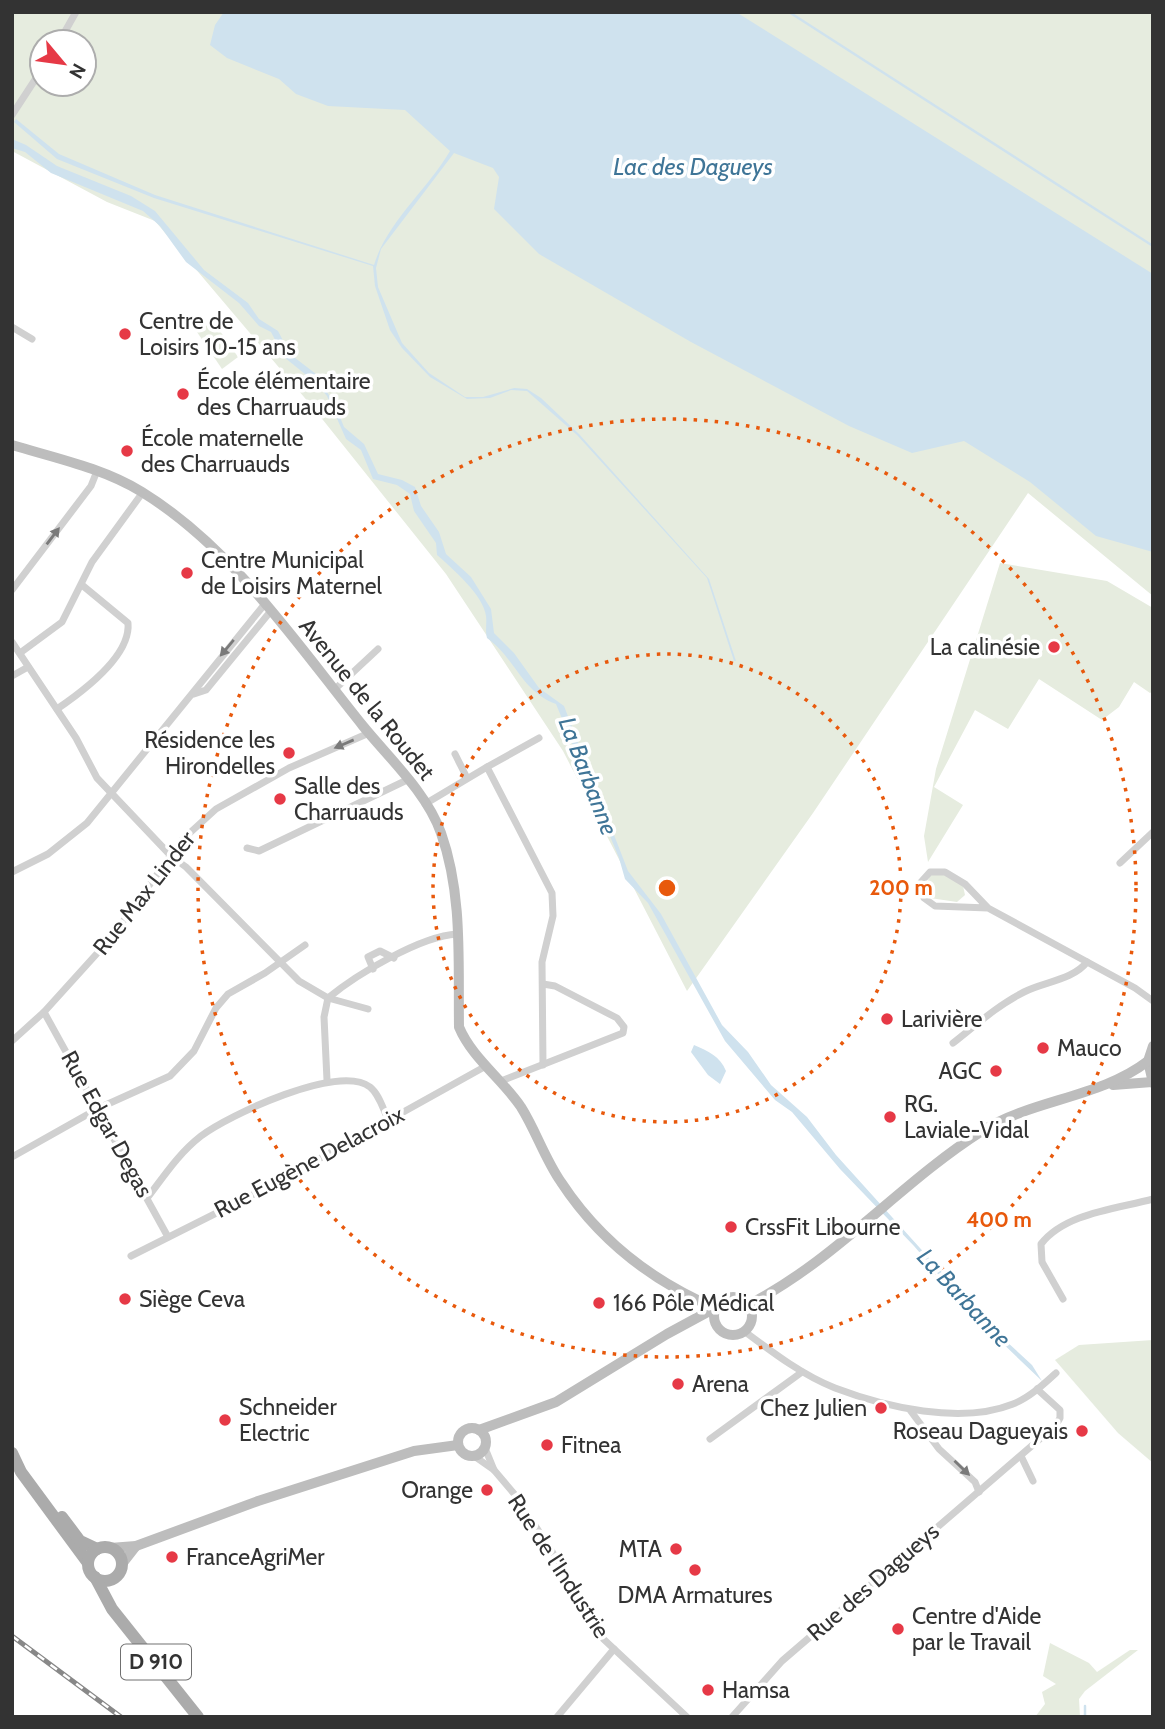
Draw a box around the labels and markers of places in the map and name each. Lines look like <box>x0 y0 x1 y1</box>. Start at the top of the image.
place label: Centre de Loisirs 10-15 ans <box>139 307 296 361</box>
marker: Centre de Loisirs 10-15 ans <box>117 326 133 342</box>
place label: École élémentaire des Charruauds <box>197 366 371 421</box>
marker: École élémentaire des Charruauds <box>175 386 191 402</box>
place label: École maternelle des Charruauds <box>141 423 304 478</box>
marker: École maternelle des Charruauds <box>119 443 135 459</box>
place label: Centre Municipal de Loisirs Maternel <box>201 546 383 600</box>
marker: Centre Municipal de Loisirs Maternel <box>179 565 195 581</box>
place label: La calinésie <box>930 633 1040 661</box>
marker: La calinésie <box>1046 639 1062 655</box>
place label: Résidence les Hirondelles <box>144 726 275 780</box>
marker: Résidence les Hirondelles <box>281 745 297 761</box>
place label: Salle des Charruauds <box>294 772 404 826</box>
marker: Salle des Charruauds <box>272 791 288 807</box>
centre of rings <box>655 876 679 900</box>
place label: Larivière <box>901 1005 983 1033</box>
marker: Larivière <box>879 1011 895 1027</box>
place label: Mauco <box>1057 1034 1122 1062</box>
marker: Mauco <box>1035 1040 1051 1056</box>
place label: AGC <box>938 1057 982 1085</box>
marker: AGC <box>988 1063 1004 1079</box>
place label: RG. Laviale-Vidal <box>904 1090 1030 1144</box>
marker: RG. Laviale-Vidal <box>882 1109 898 1125</box>
place label: CrssFit Libourne <box>745 1213 901 1241</box>
marker: CrssFit Libourne <box>723 1219 739 1235</box>
place label: Siège Ceva <box>139 1285 245 1313</box>
place label: 166 Pôle Médical <box>613 1289 775 1317</box>
marker: Siège Ceva <box>117 1291 133 1307</box>
marker: 166 Pôle Médical <box>591 1295 607 1311</box>
place label: Arena <box>692 1370 749 1398</box>
marker: Arena <box>670 1376 686 1392</box>
place label: Schneider Electric <box>239 1393 337 1447</box>
place label: Chez Julien <box>760 1394 867 1422</box>
marker: Chez Julien <box>873 1400 889 1416</box>
marker: Schneider Electric <box>217 1412 233 1428</box>
place label: Roseau Dagueyais <box>893 1417 1068 1445</box>
marker: Roseau Dagueyais <box>1074 1423 1090 1439</box>
place label: Fitnea <box>561 1431 621 1459</box>
marker: Fitnea <box>539 1437 555 1453</box>
place label: Orange <box>401 1476 473 1504</box>
marker: Orange <box>479 1482 495 1498</box>
place label: MTA <box>619 1535 662 1563</box>
marker: MTA <box>668 1541 684 1557</box>
place label: FranceAgriMer <box>186 1543 325 1571</box>
marker: FranceAgriMer <box>164 1549 180 1565</box>
marker: DMA Armatures <box>687 1562 703 1578</box>
place label: DMA Armatures <box>617 1581 773 1609</box>
place label: Centre d'Aide par le Travail <box>912 1602 1042 1656</box>
marker: Centre d'Aide par le Travail <box>890 1621 906 1637</box>
place label: Hamsa <box>722 1676 790 1704</box>
marker: Hamsa <box>700 1682 716 1698</box>

